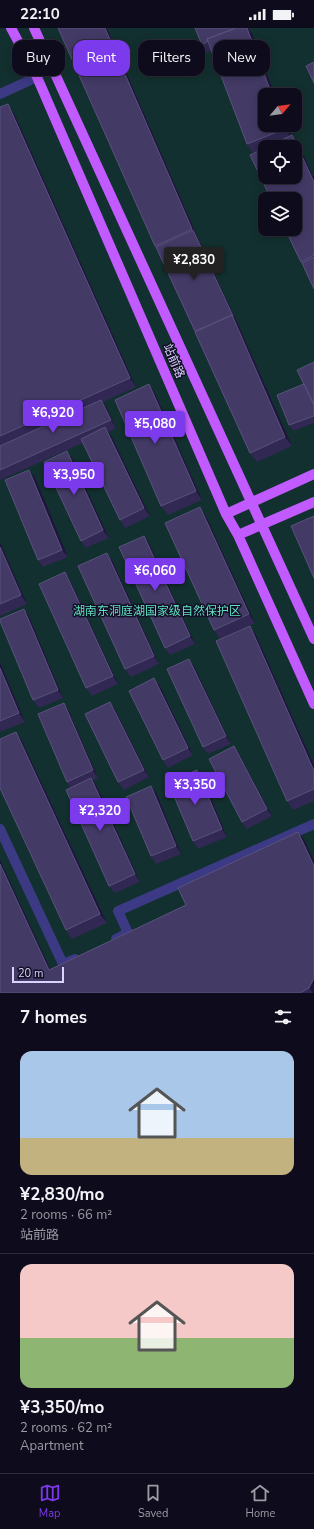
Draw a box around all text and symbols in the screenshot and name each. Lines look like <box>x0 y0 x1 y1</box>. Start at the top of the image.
text: 22:10 <box>20 4 60 24</box>
chip: Buy <box>12 40 65 76</box>
chip: Rent <box>73 40 130 76</box>
chip: Filters <box>138 40 205 76</box>
chip: New <box>213 40 270 76</box>
north arrow <box>258 88 302 132</box>
map controls <box>258 88 302 236</box>
button: locate <box>258 140 302 184</box>
button: layers <box>258 192 302 236</box>
pin: ¥2,830 <box>161 247 227 281</box>
text: ¥2,830 <box>173 251 215 269</box>
street label: 站前路 <box>160 341 188 381</box>
pin: ¥6,920 <box>20 400 86 434</box>
text: ¥6,920 <box>32 404 74 422</box>
pin: ¥5,080 <box>122 411 188 445</box>
text: ¥5,080 <box>134 415 176 433</box>
pin: ¥3,950 <box>41 462 107 496</box>
text: ¥3,950 <box>53 466 95 484</box>
pin: ¥6,060 <box>122 558 188 592</box>
text: ¥6,060 <box>134 562 176 580</box>
park label: 湖南东洞庭湖国家级自然保护区 <box>73 603 241 619</box>
pin: ¥3,350 <box>162 772 228 806</box>
text: ¥3,350 <box>174 776 216 794</box>
pin: ¥2,320 <box>67 798 133 832</box>
text: ¥2,320 <box>79 802 121 820</box>
scale bar <box>12 965 64 984</box>
text: 20 m <box>18 966 43 981</box>
text: 7 homes <box>20 1006 87 1029</box>
icon: filters <box>272 1006 294 1028</box>
icon: home <box>121 1077 193 1149</box>
text: ¥2,830/mo <box>20 1183 104 1206</box>
text: 2 rooms · 66 m² <box>20 1206 112 1224</box>
text: 站前路 <box>20 1226 59 1244</box>
icon: home <box>121 1290 193 1362</box>
text: ¥3,350/mo <box>20 1396 104 1419</box>
text: 2 rooms · 62 m² <box>20 1419 112 1437</box>
text: Apartment <box>20 1437 83 1455</box>
tab: Map <box>39 1482 61 1521</box>
tab: Saved <box>138 1482 168 1521</box>
tab: Home <box>246 1482 275 1521</box>

